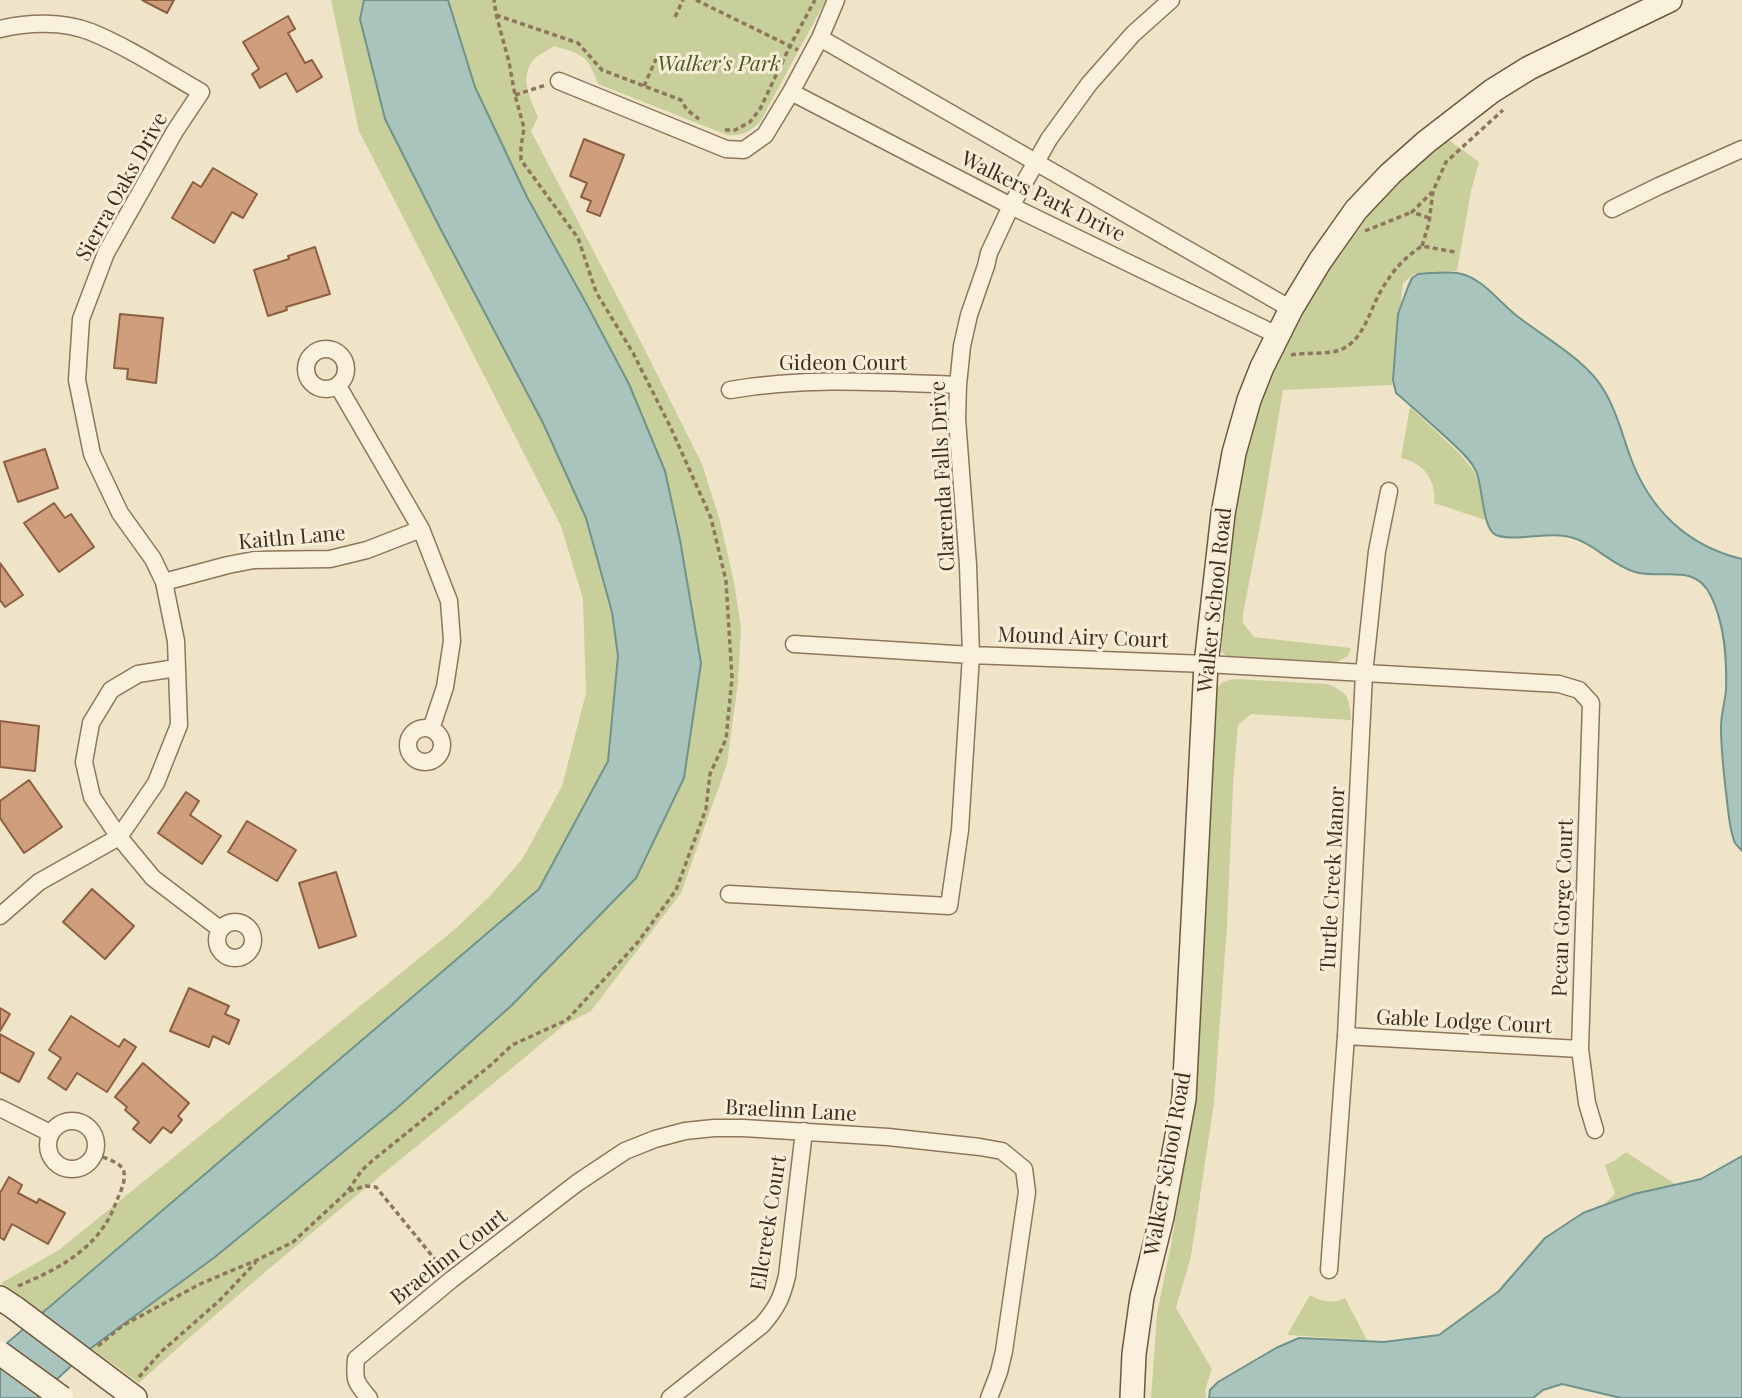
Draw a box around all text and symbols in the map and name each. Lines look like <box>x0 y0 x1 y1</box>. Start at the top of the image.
park label: Walker's Park <box>657 51 781 77</box>
street label: Sierra Oaks Drive <box>71 108 173 266</box>
street label: Walkers Park Drive <box>957 146 1129 248</box>
street label: Gideon Court <box>779 350 907 376</box>
street label: Clarenda Falls Drive <box>925 380 961 572</box>
street label: Walker School Road <box>1193 506 1237 694</box>
street label: Kaitln Lane <box>237 521 347 555</box>
street label: Mound Airy Court <box>997 622 1169 654</box>
street label: Turtle Creek Manor <box>1316 786 1350 972</box>
street label: Pecan Gorge Court <box>1547 818 1579 998</box>
street label: Gable Lodge Court <box>1375 1005 1553 1039</box>
street label: Walker School Road <box>1139 1070 1197 1258</box>
street label: Braelinn Lane <box>725 1095 857 1127</box>
street label: Ellcreek Court <box>746 1154 792 1292</box>
street label: Braelinn Court <box>386 1204 512 1310</box>

